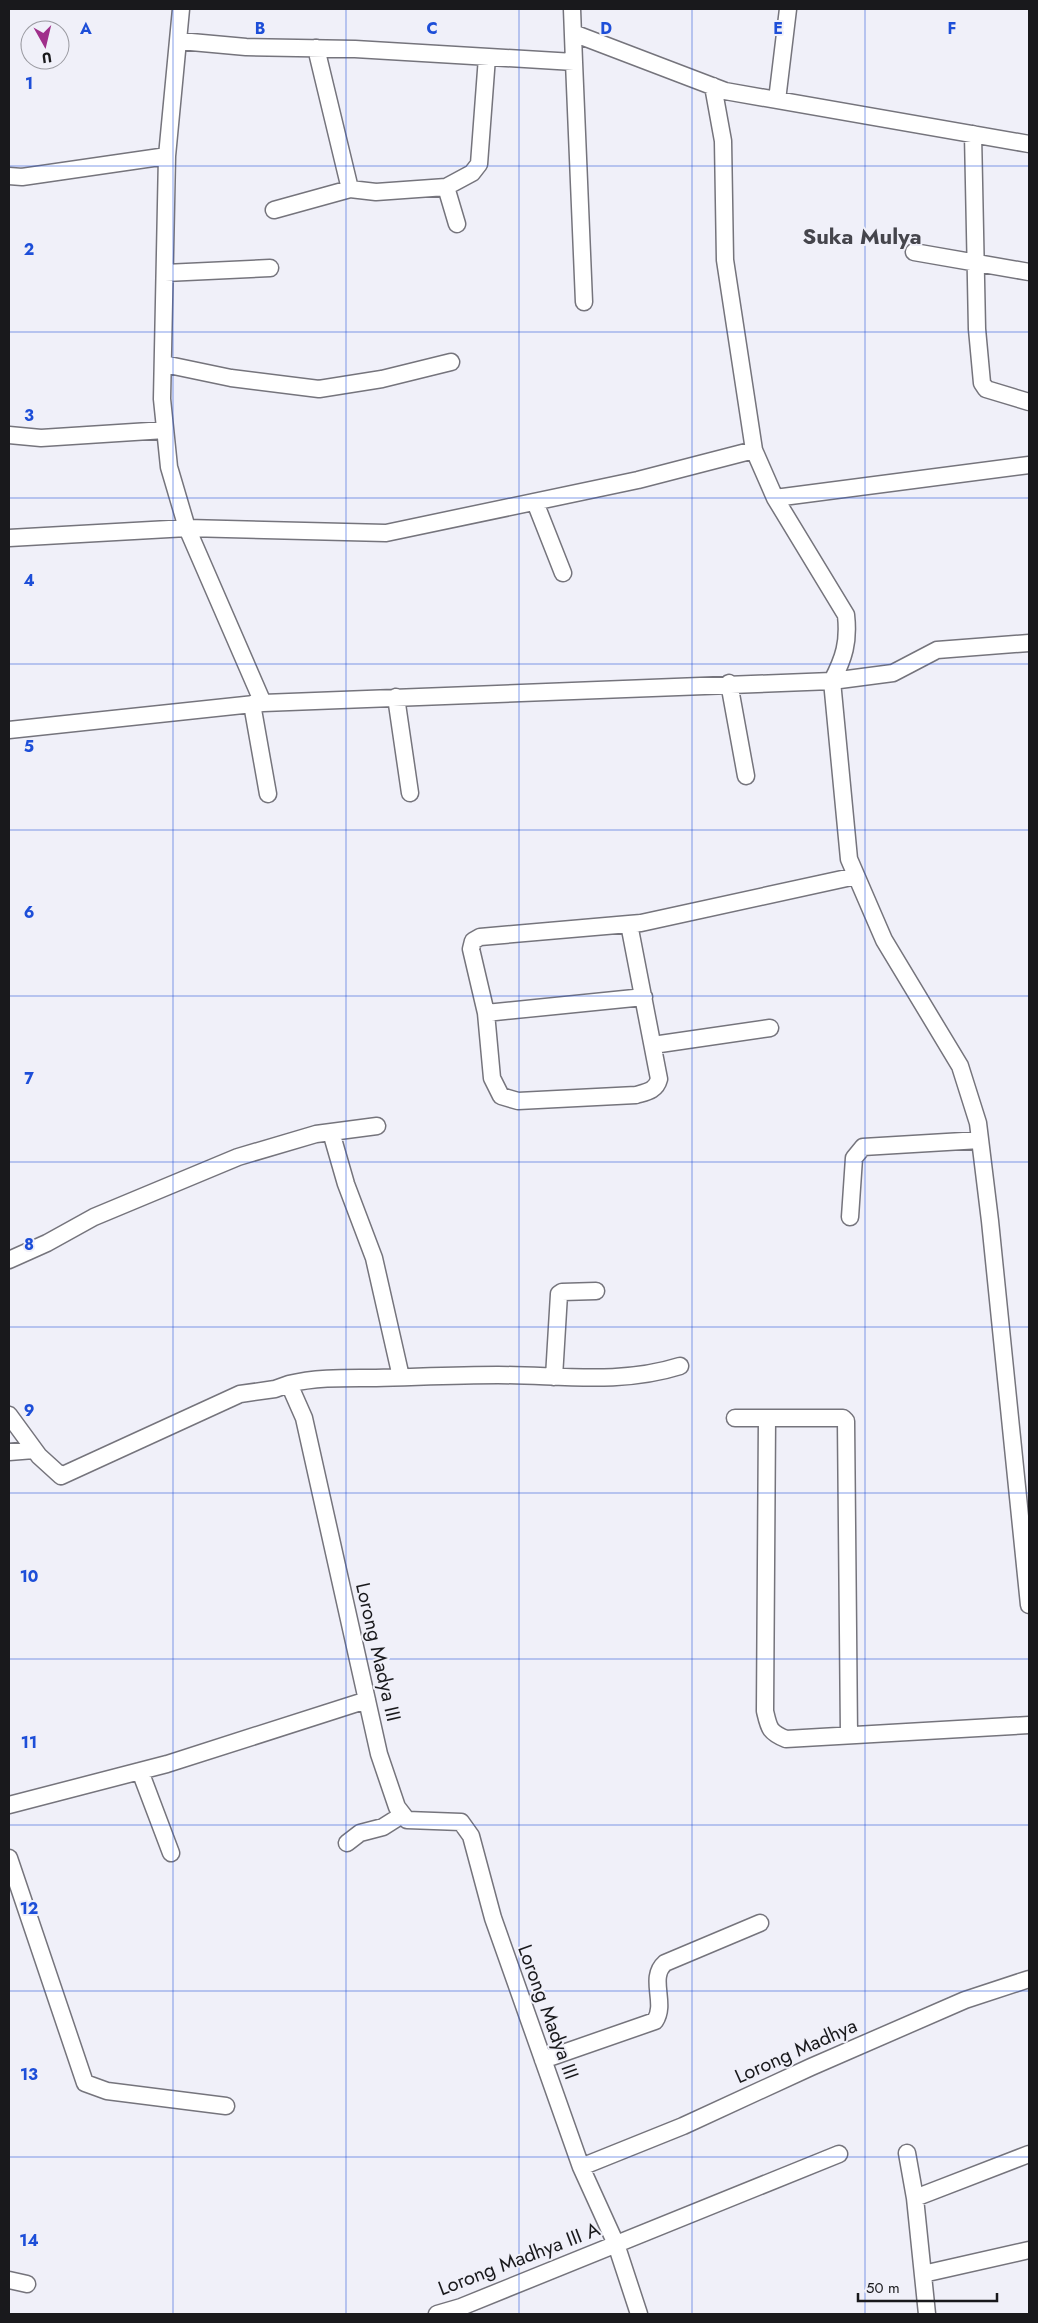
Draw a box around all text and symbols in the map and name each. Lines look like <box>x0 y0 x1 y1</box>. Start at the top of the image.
text: A <box>79 17 92 40</box>
text: B <box>255 17 265 40</box>
text: C <box>426 17 438 40</box>
text: D <box>600 17 612 40</box>
text: E <box>773 17 783 40</box>
text: F <box>948 17 956 40</box>
north arrow <box>20 20 70 70</box>
text: U <box>41 47 53 68</box>
text: 1 <box>25 72 33 95</box>
district label: Suka Mulya <box>802 220 922 252</box>
text: 2 <box>24 238 34 261</box>
text: 3 <box>24 404 34 427</box>
text: 4 <box>23 569 35 592</box>
text: 5 <box>24 735 34 758</box>
text: 6 <box>24 901 34 924</box>
text: 7 <box>24 1067 34 1090</box>
text: 8 <box>24 1233 34 1256</box>
text: 9 <box>24 1399 34 1422</box>
text: 10 <box>20 1565 38 1588</box>
street label: Lorong Madya III <box>348 1580 408 1724</box>
text: 11 <box>21 1731 37 1754</box>
text: 12 <box>20 1897 38 1920</box>
street label: Lorong Madya III <box>510 1940 586 2084</box>
street label: Lorong Madhya <box>730 2011 862 2091</box>
text: 13 <box>20 2063 38 2086</box>
street label: Lorong Madhya III A <box>434 2214 605 2303</box>
text: 14 <box>19 2229 39 2252</box>
scale bar <box>858 2270 997 2302</box>
text: 50 m <box>866 2277 900 2299</box>

